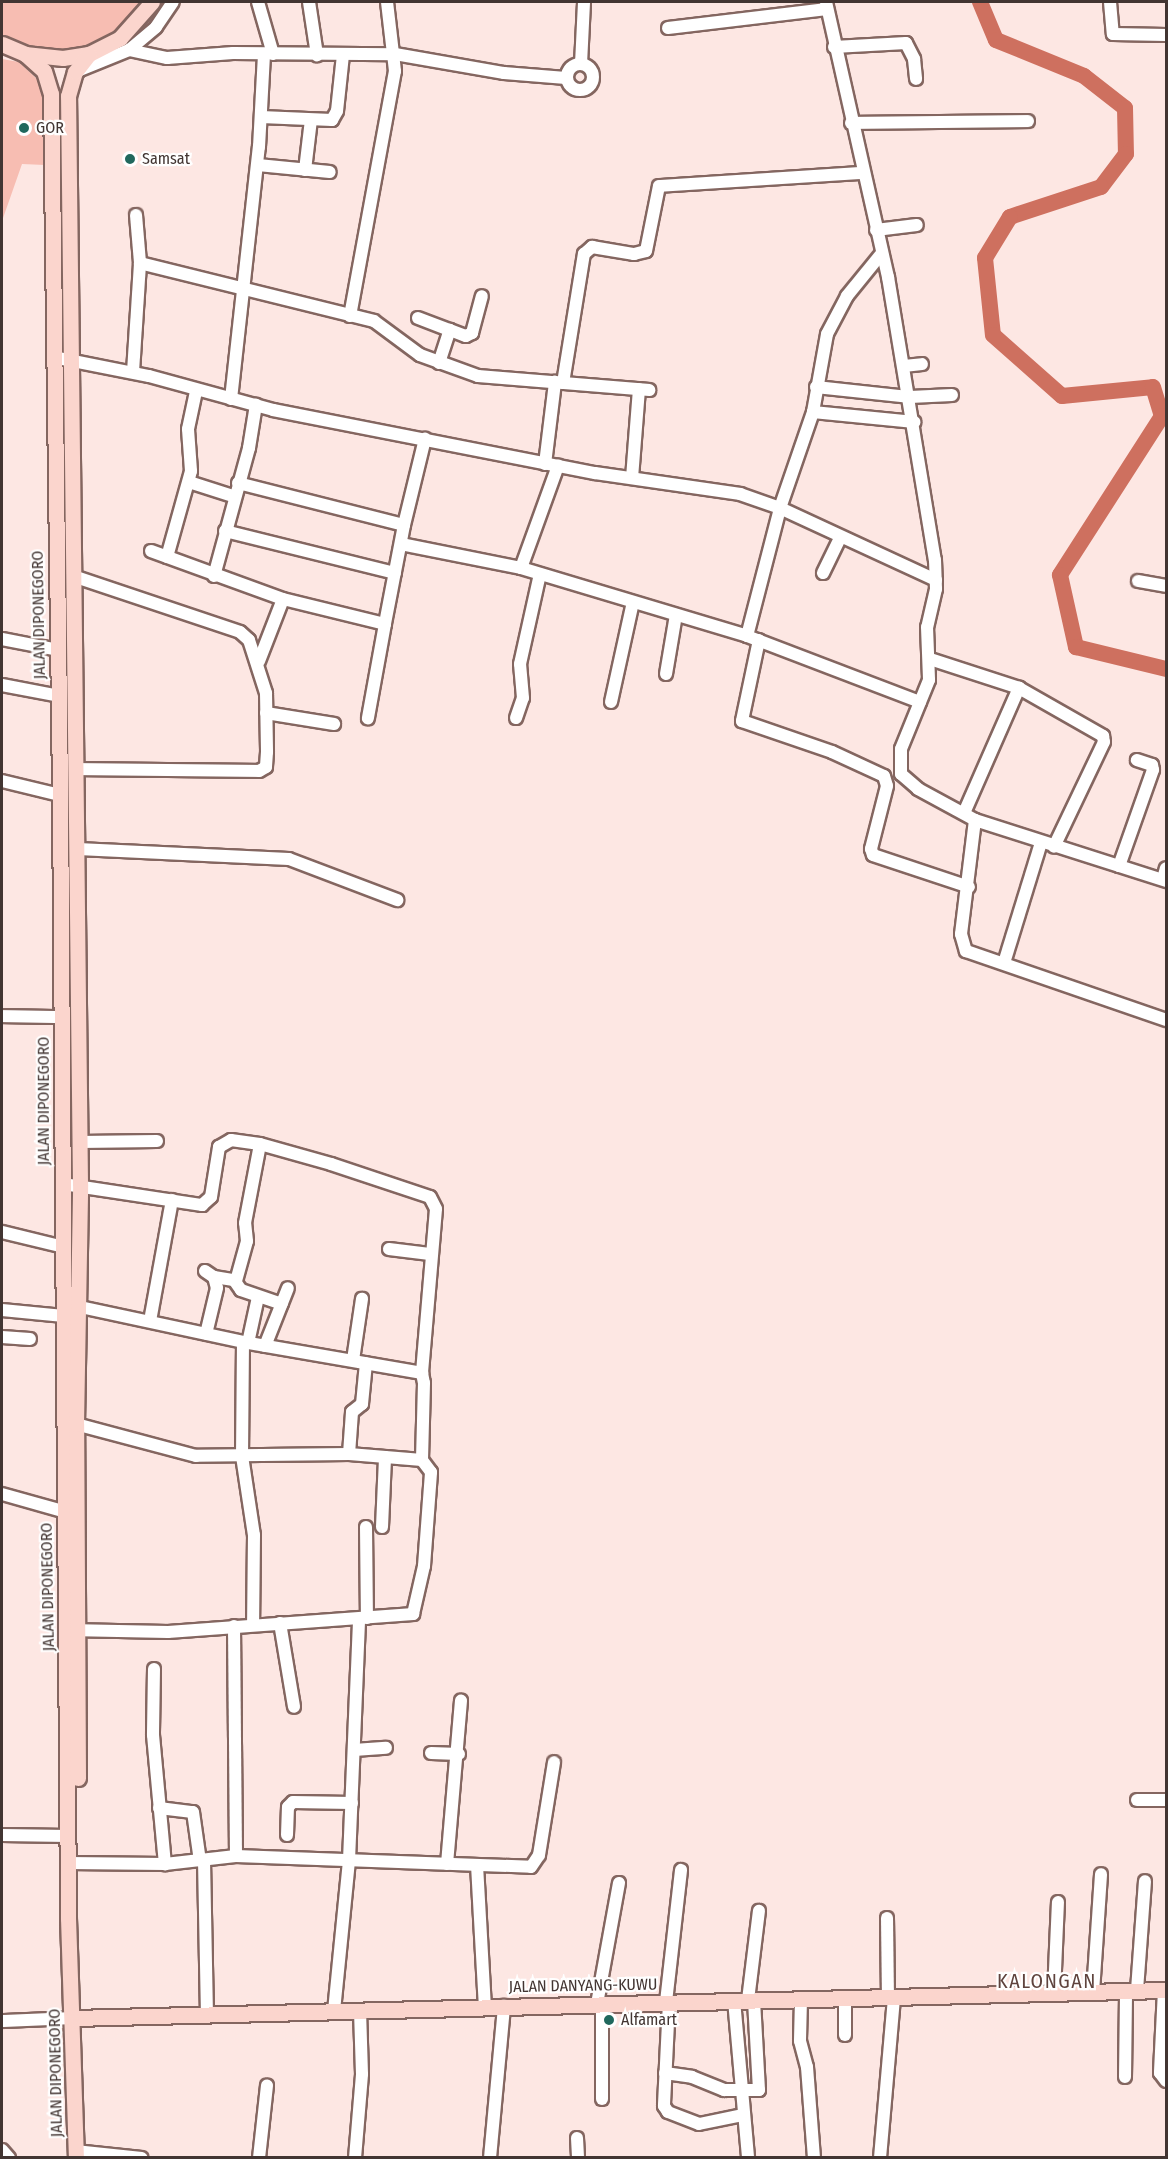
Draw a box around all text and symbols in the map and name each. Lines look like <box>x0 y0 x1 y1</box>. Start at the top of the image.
place label: GOR <box>36 118 64 138</box>
marker: GOR <box>17 121 31 135</box>
place label: Samsat <box>142 149 190 169</box>
marker: Samsat <box>123 152 137 166</box>
street label: JALAN DIPONEGORO <box>28 551 50 679</box>
street label: JALAN DIPONEGORO <box>34 1037 54 1165</box>
street label: JALAN DIPONEGORO <box>37 1523 59 1651</box>
district label: KALONGAN <box>997 1969 1097 1993</box>
street label: JALAN DANYANG-KUWU <box>509 1975 657 1997</box>
street label: JALAN DIPONEGORO <box>45 2009 67 2137</box>
place label: Alfamart <box>621 2010 677 2030</box>
marker: Alfamart <box>602 2013 616 2027</box>

